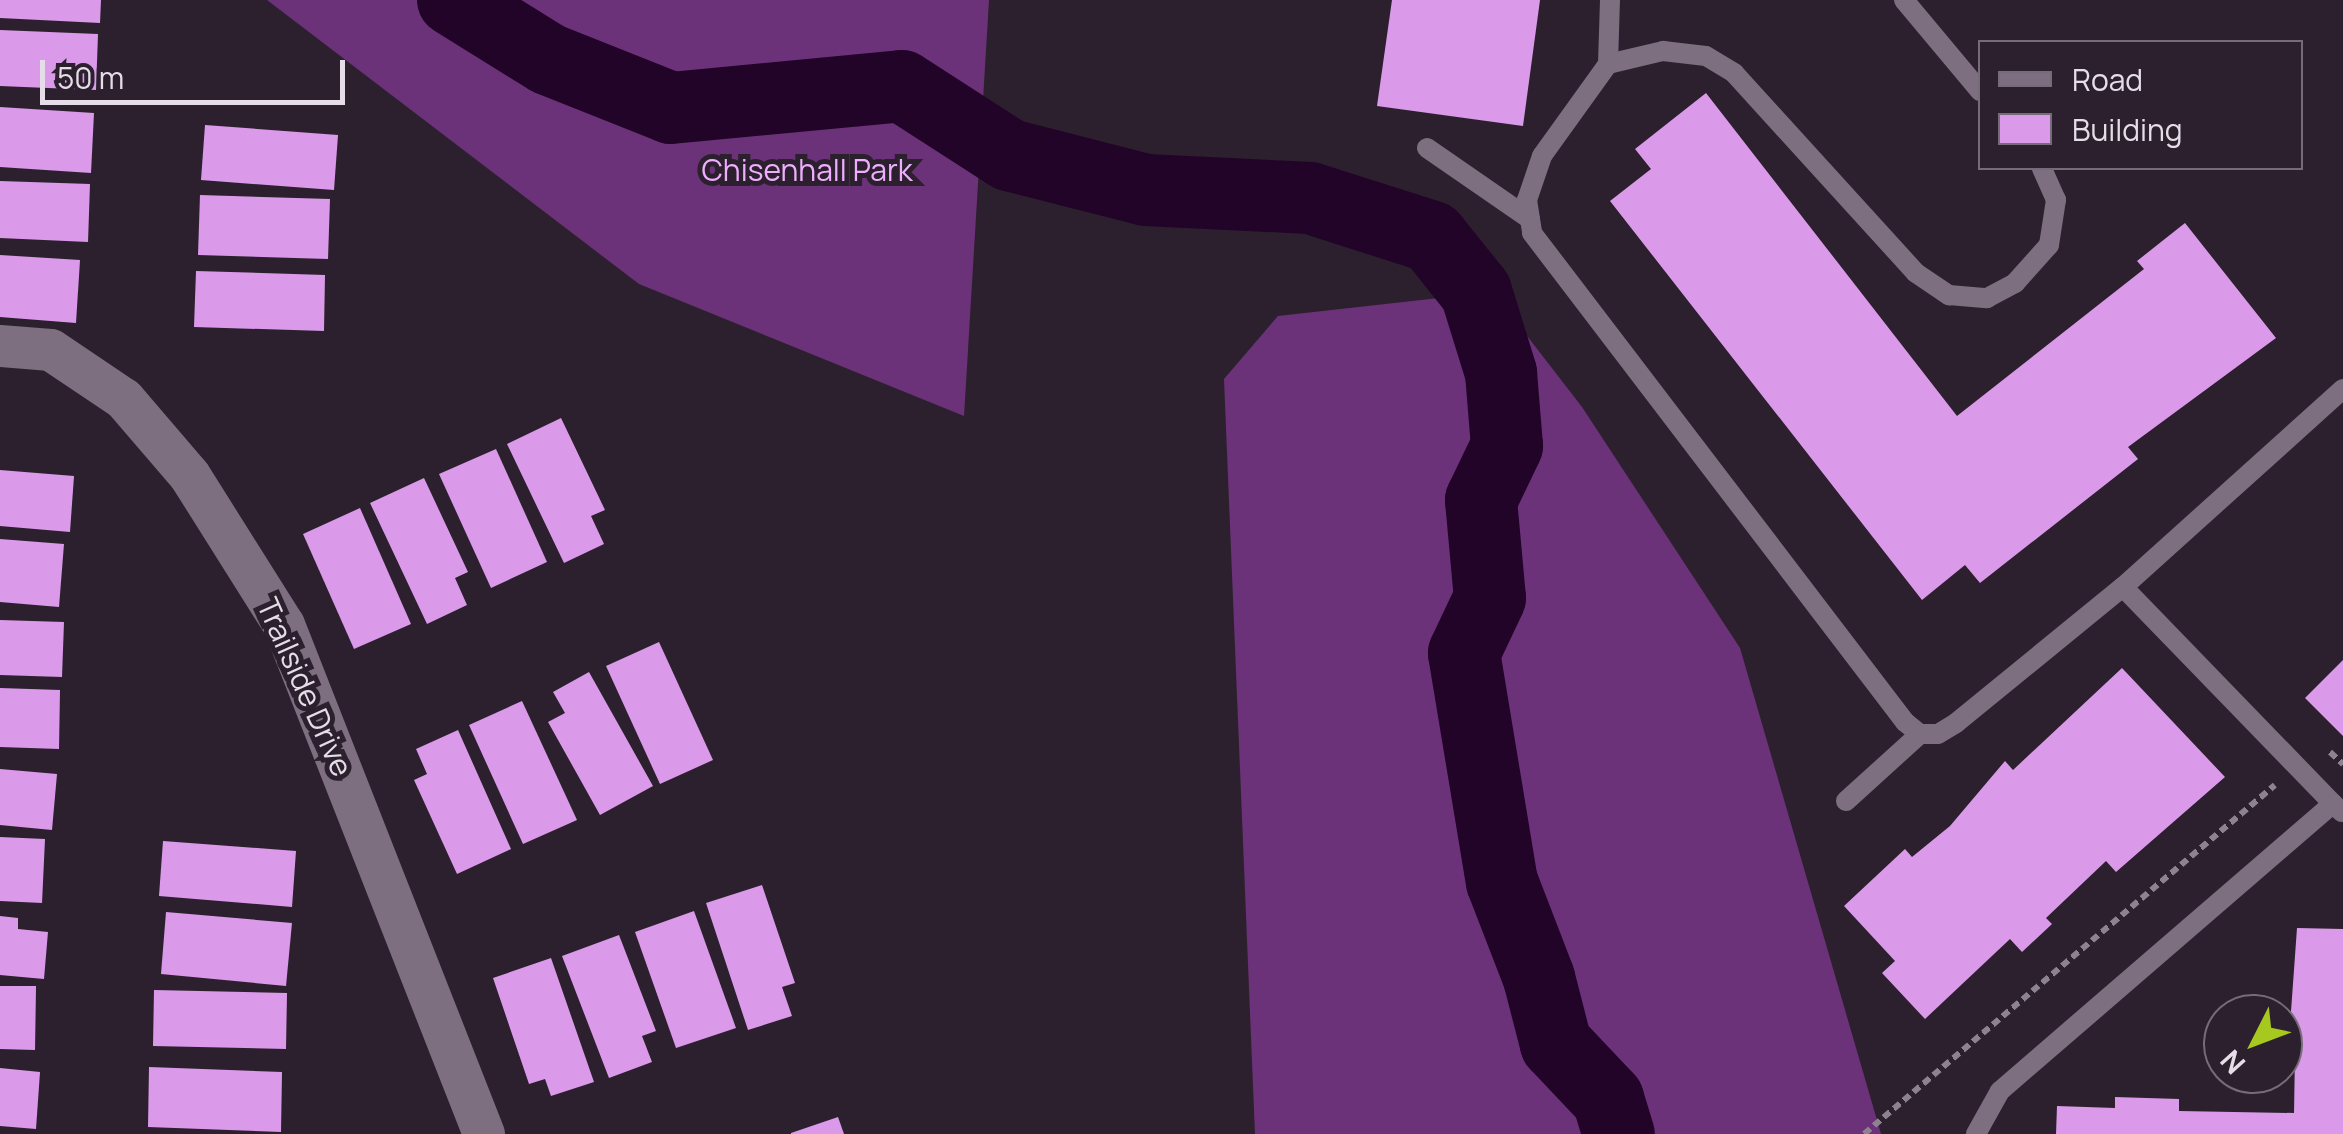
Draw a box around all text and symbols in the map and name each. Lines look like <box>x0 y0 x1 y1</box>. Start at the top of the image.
scale bar <box>45 40 350 102</box>
legend <box>1978 40 2303 170</box>
text: 50 m <box>57 57 124 98</box>
text: Road <box>2072 59 2143 100</box>
text: Building <box>2072 109 2183 150</box>
park label: Chisenhall Park <box>701 152 913 188</box>
street label: Trailside Drive <box>250 592 360 782</box>
north arrow <box>2203 994 2303 1094</box>
text: N <box>2211 1043 2253 1083</box>

